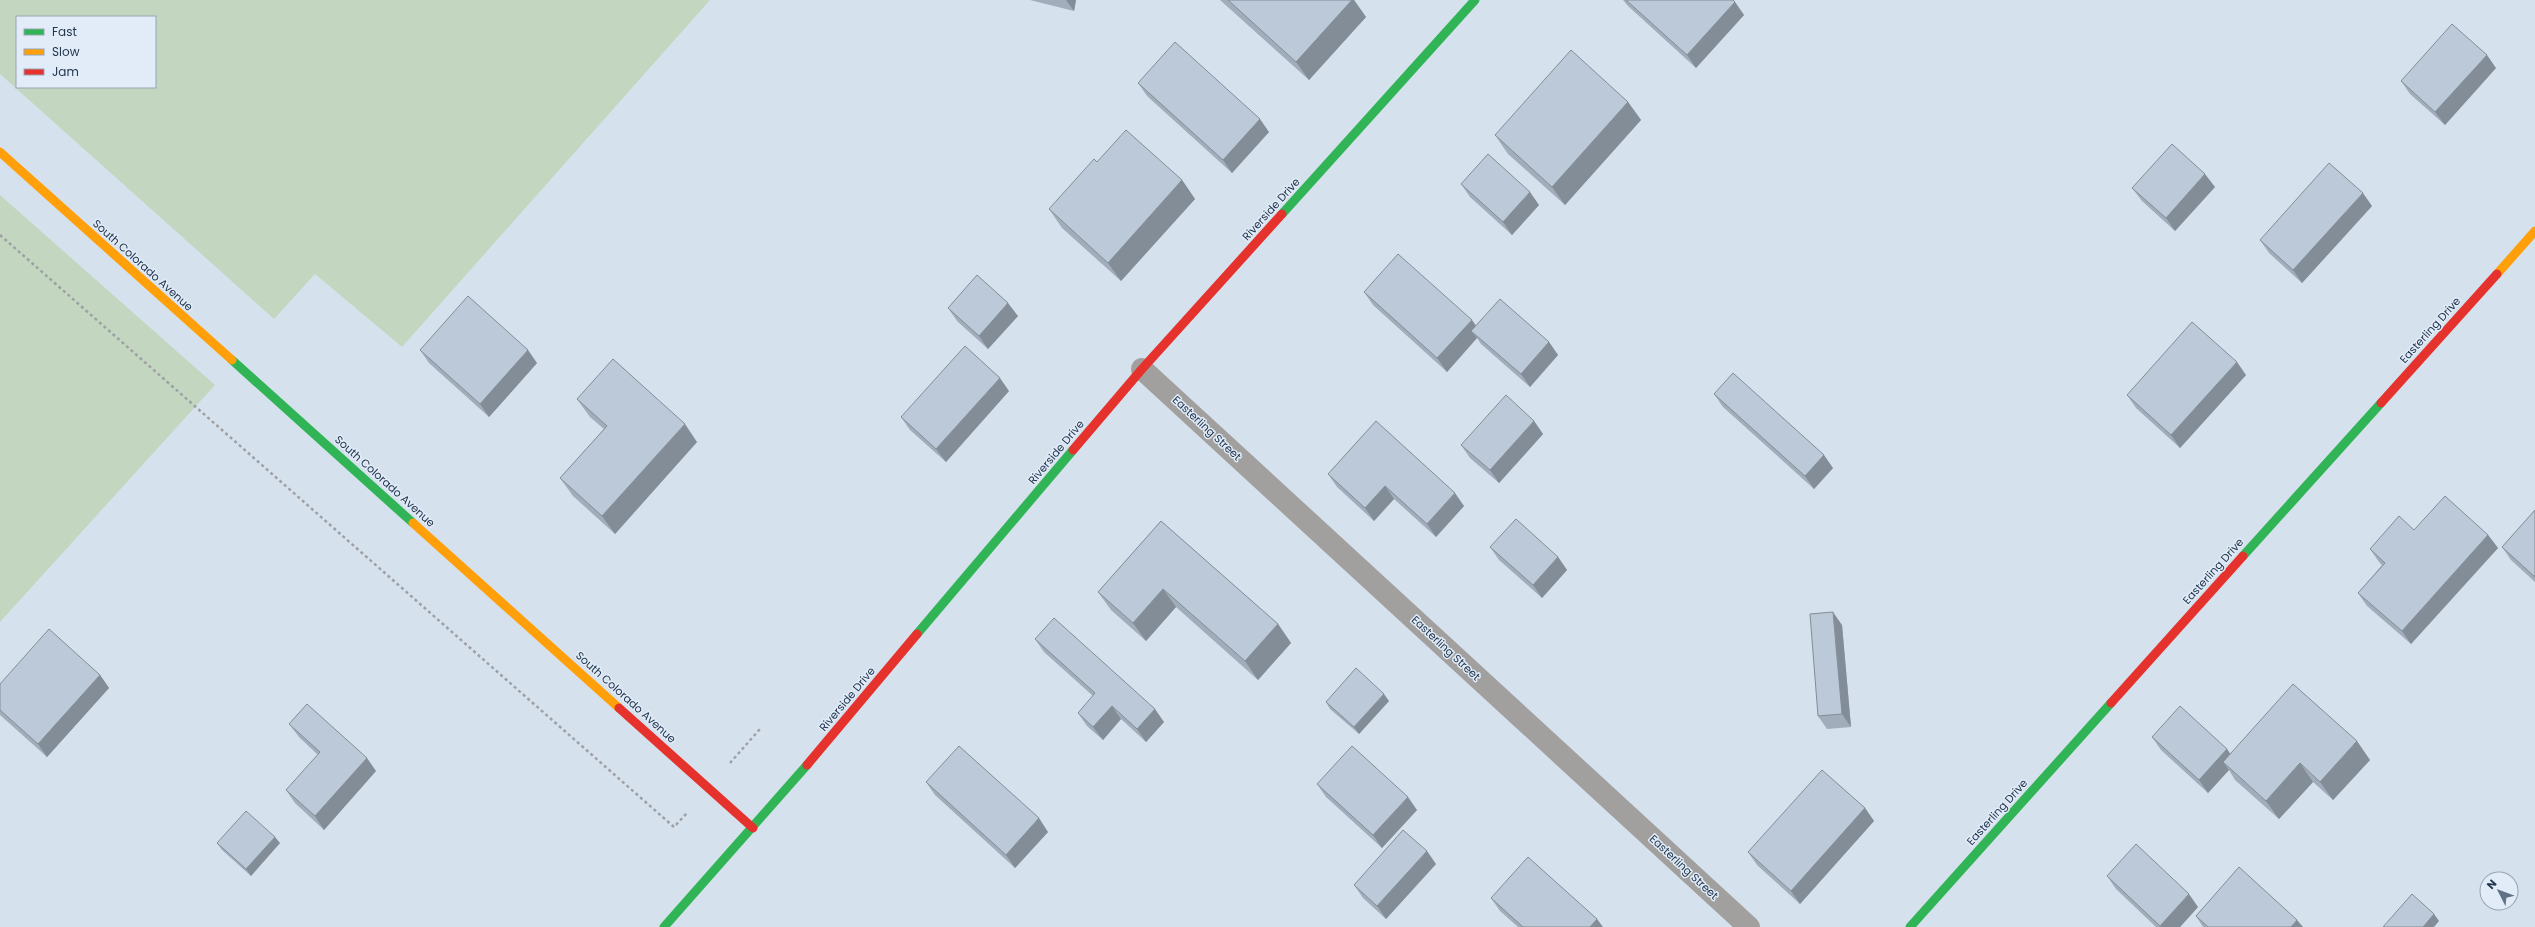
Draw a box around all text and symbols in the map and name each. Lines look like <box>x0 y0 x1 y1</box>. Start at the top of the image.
legend <box>16 16 156 88</box>
text: Fast <box>52 23 77 40</box>
text: Slow <box>52 43 80 60</box>
text: Jam <box>52 63 79 80</box>
street label: Riverside Drive <box>1238 174 1304 244</box>
street label: South Colorado Avenue <box>89 216 197 315</box>
street label: Easterling Drive <box>2396 293 2464 367</box>
street label: Easterling Street <box>1169 392 1245 464</box>
street label: Riverside Drive <box>1024 416 1088 488</box>
street label: South Colorado Avenue <box>331 432 439 531</box>
street label: Easterling Drive <box>2179 534 2247 608</box>
street label: Easterling Street <box>1408 612 1484 684</box>
street label: South Colorado Avenue <box>572 648 680 747</box>
street label: Riverside Drive <box>815 663 879 735</box>
street label: Easterling Drive <box>1963 775 2031 849</box>
street label: Easterling Street <box>1646 831 1722 903</box>
north arrow <box>2479 871 2519 911</box>
text: N <box>2483 876 2500 893</box>

